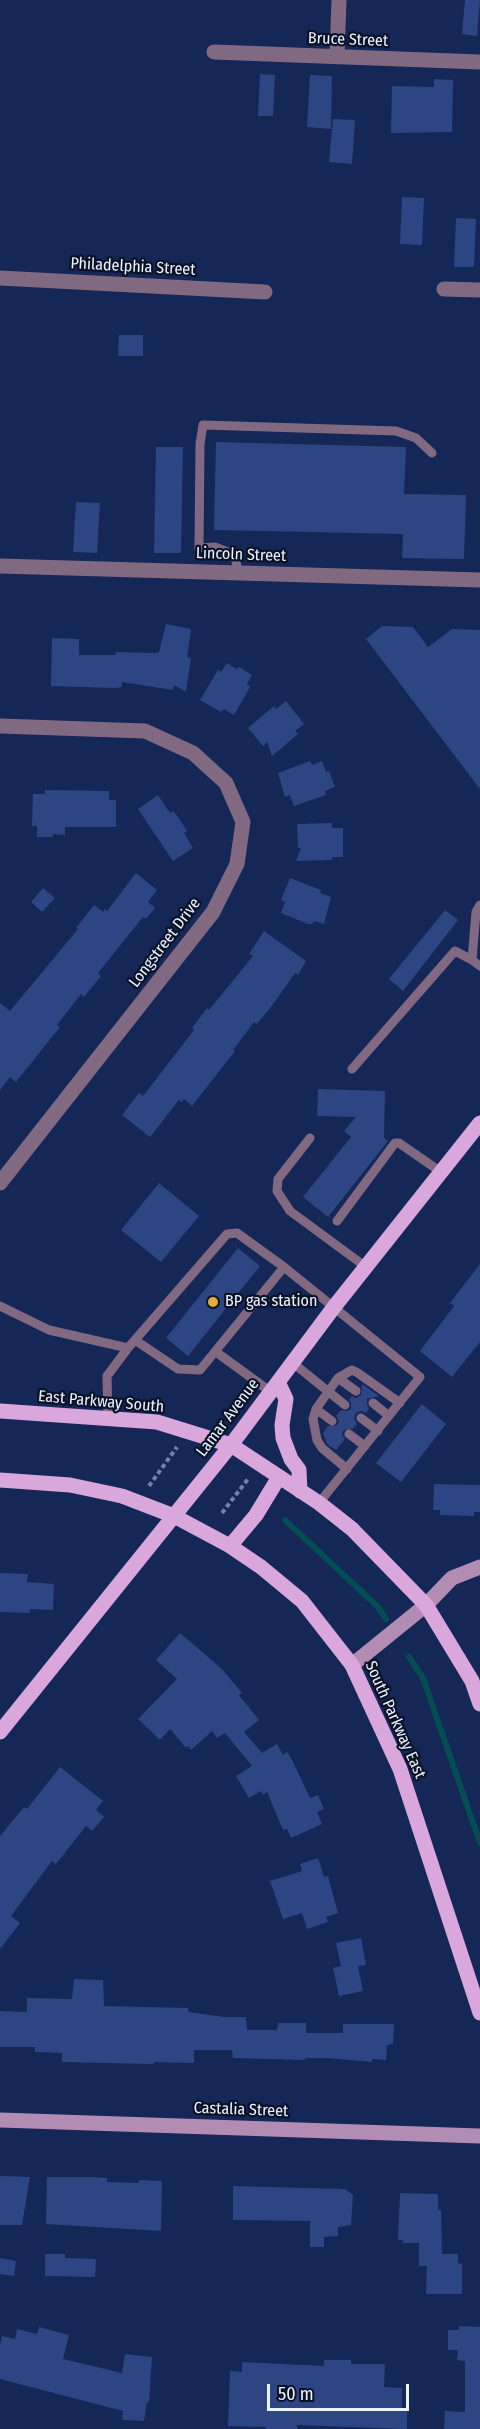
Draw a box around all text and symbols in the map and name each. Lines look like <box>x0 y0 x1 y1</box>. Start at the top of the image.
street label: Bruce Street <box>308 29 388 51</box>
street label: Philadelphia Street <box>70 254 196 280</box>
street label: Lincoln Street <box>196 544 286 566</box>
street label: Longstreet Drive <box>125 895 205 991</box>
place label: BP gas station <box>225 1292 317 1312</box>
marker: BP gas station <box>206 1295 220 1309</box>
street label: Lamar Avenue <box>193 1375 263 1461</box>
street label: East Parkway South <box>37 1387 165 1417</box>
street label: South Parkway East <box>361 1658 429 1782</box>
street label: Castalia Street <box>193 2099 289 2121</box>
scale bar <box>270 2372 412 2410</box>
text: 50 m <box>278 2383 314 2405</box>

